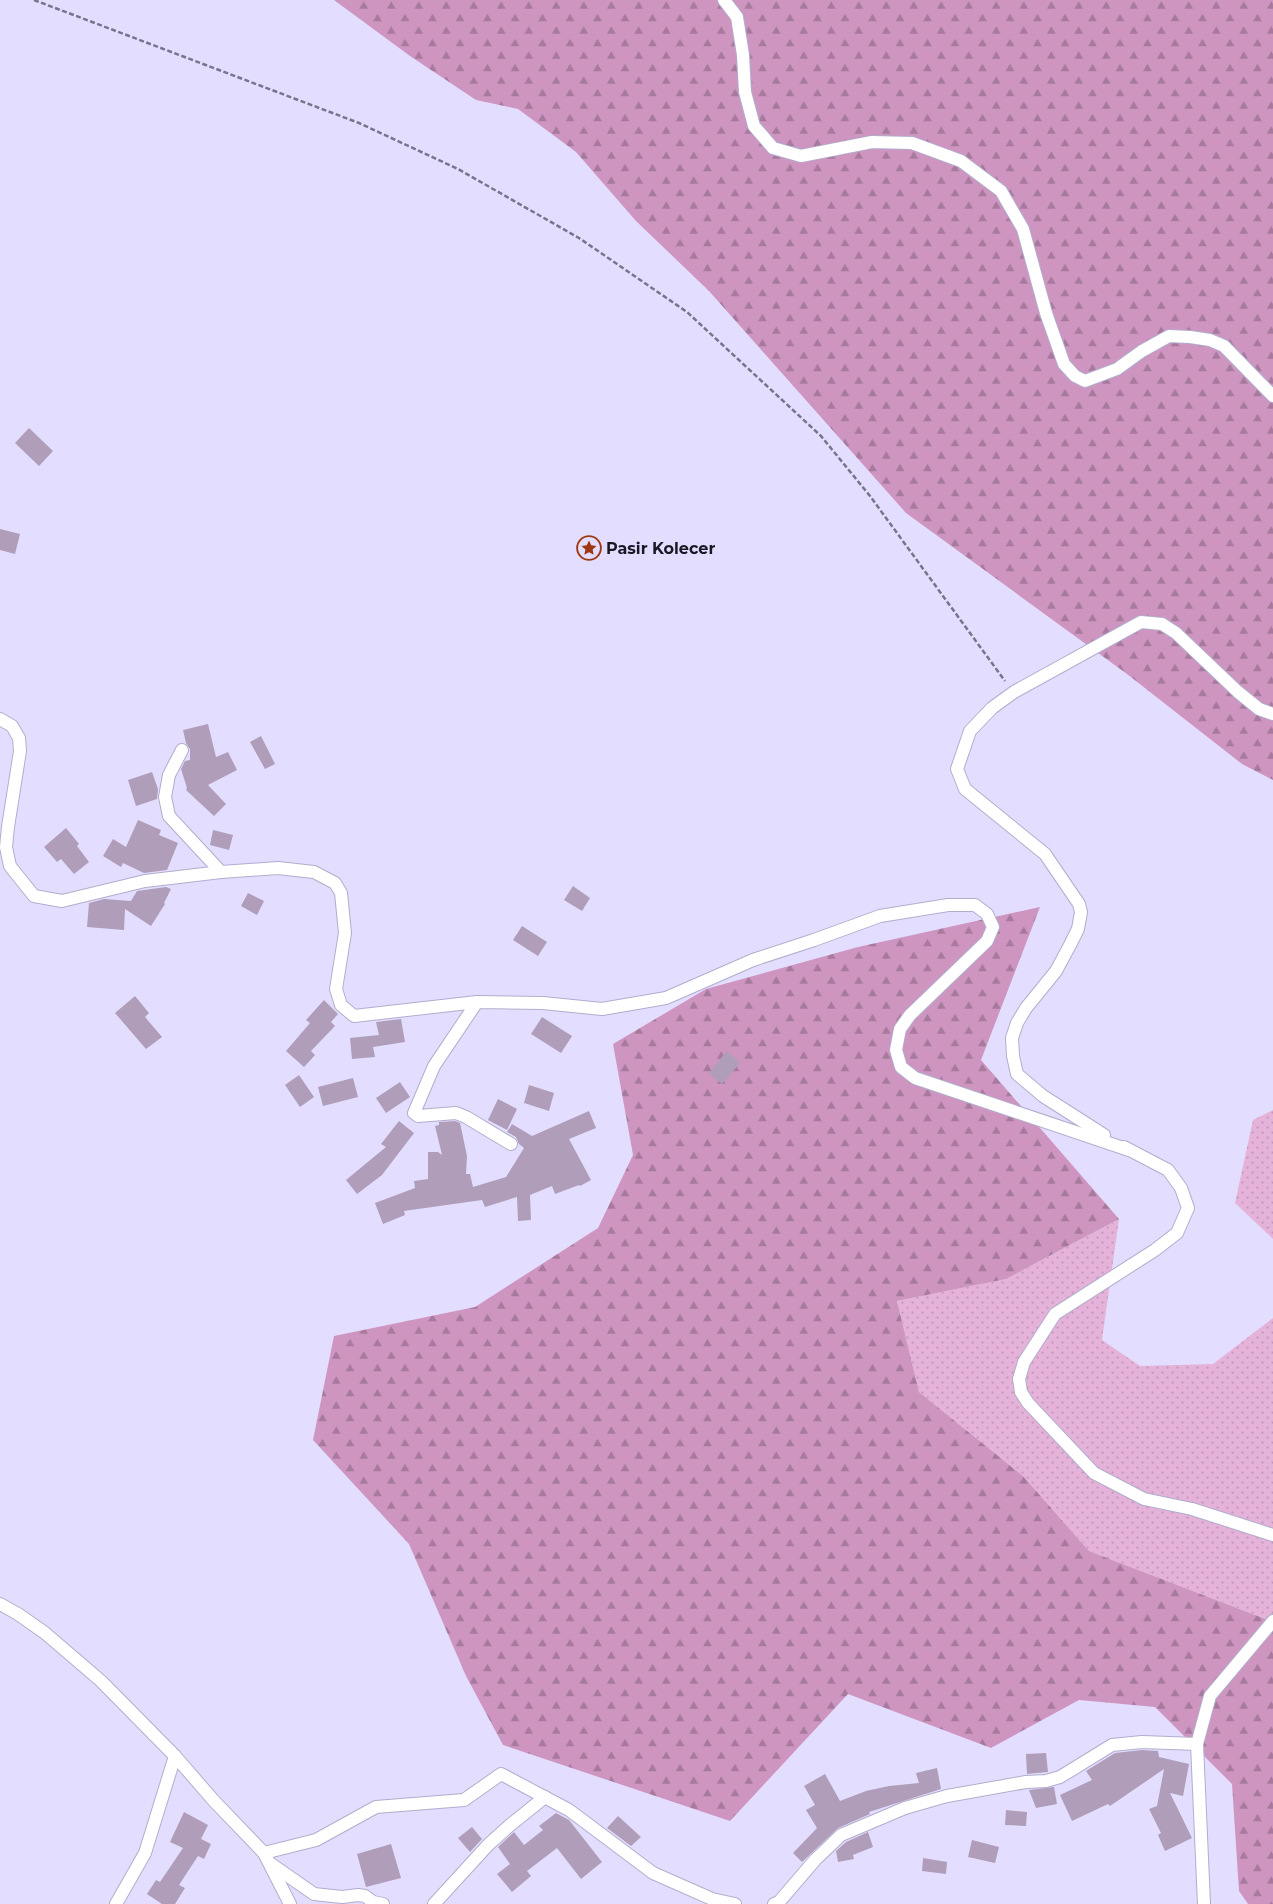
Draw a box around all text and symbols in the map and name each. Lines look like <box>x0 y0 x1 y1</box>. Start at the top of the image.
place icon: Pasir Kolecer <box>576 535 602 561</box>
place label: Pasir Kolecer <box>606 539 715 558</box>

